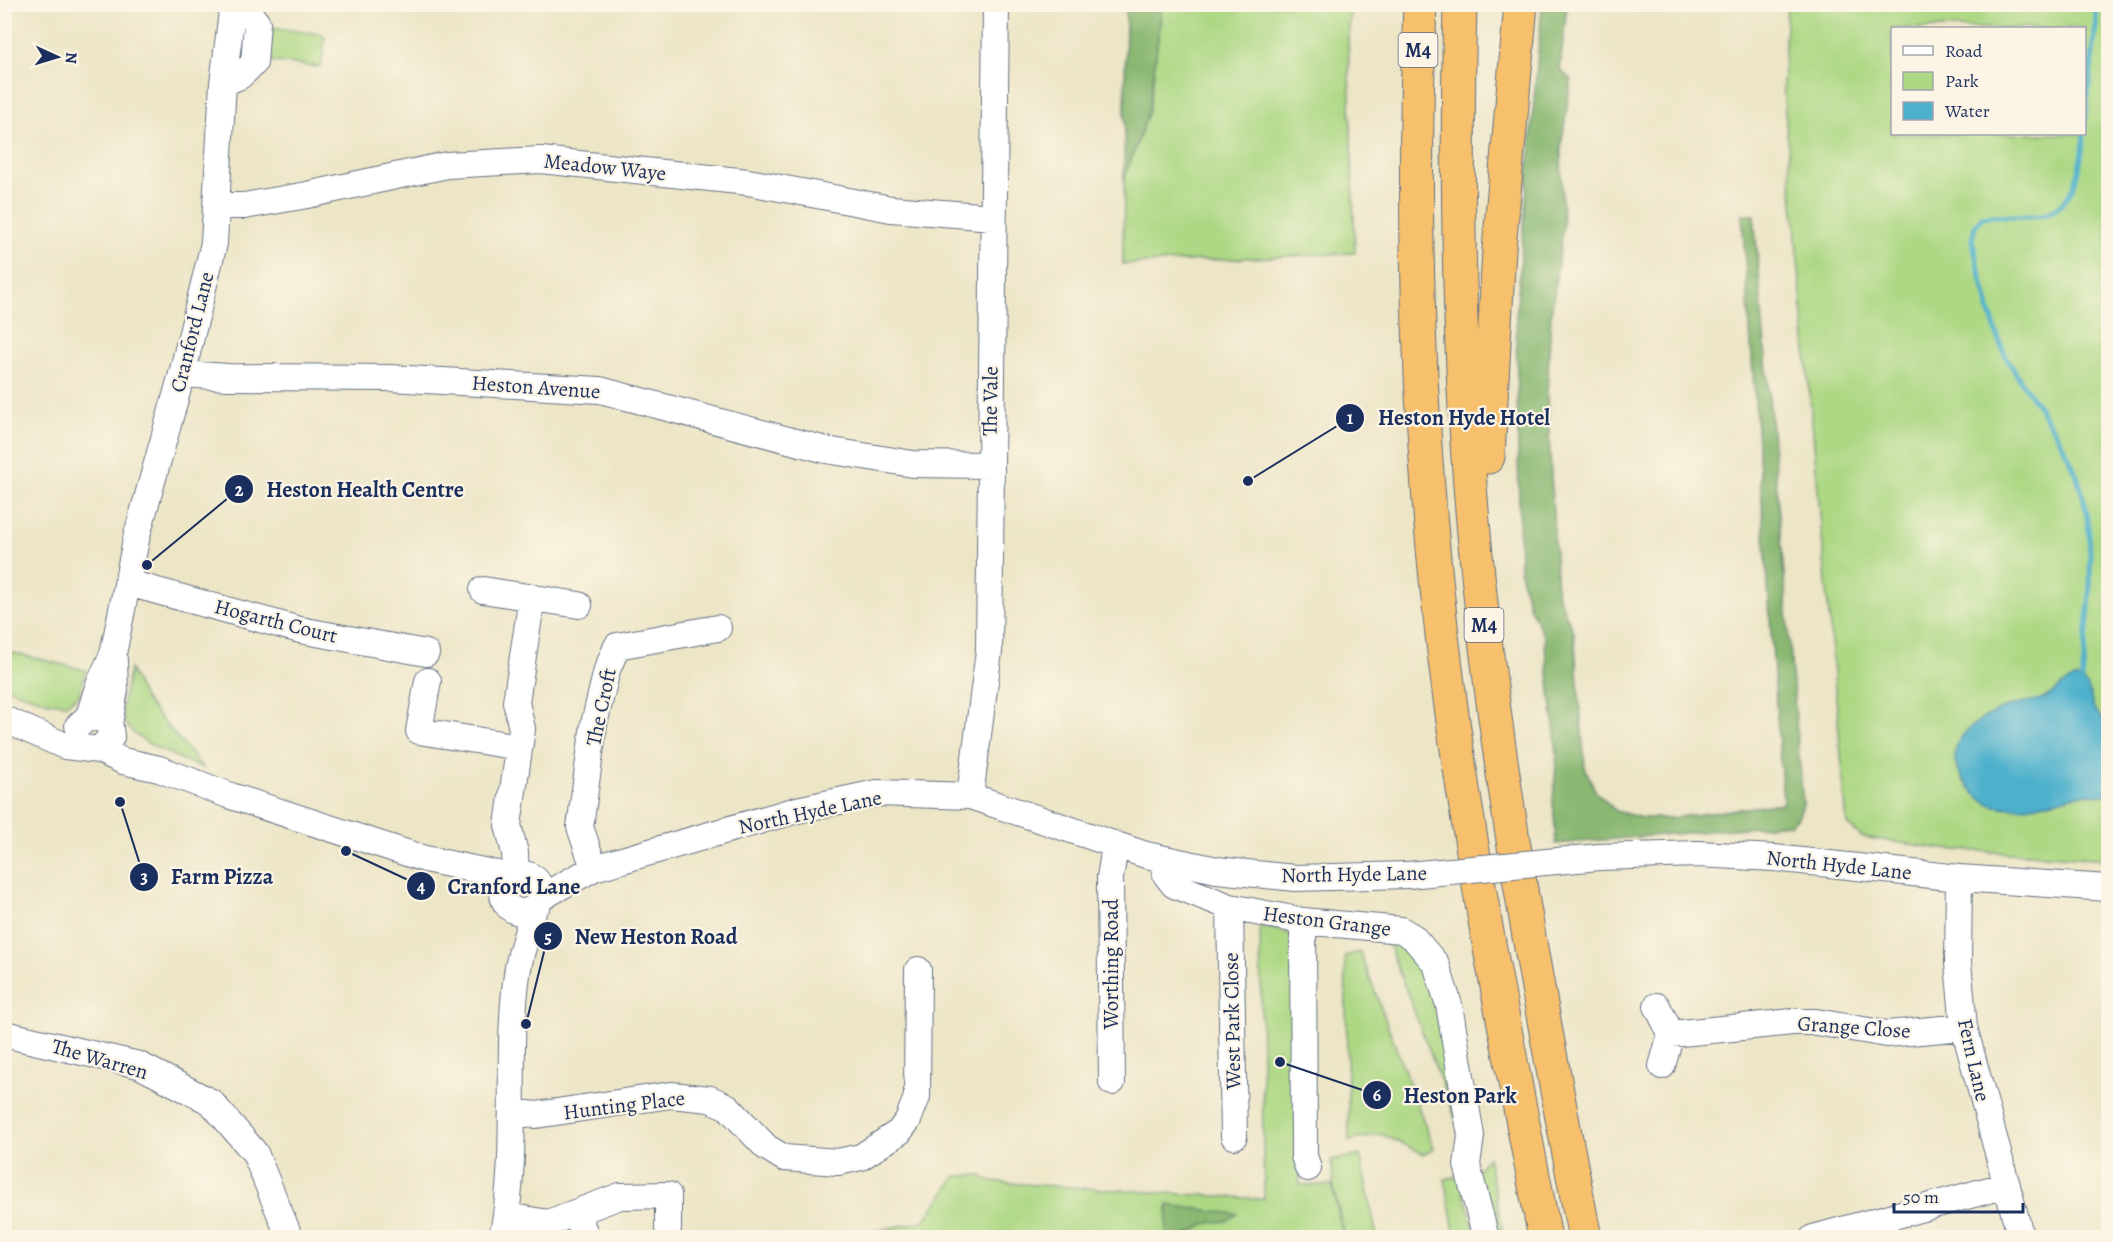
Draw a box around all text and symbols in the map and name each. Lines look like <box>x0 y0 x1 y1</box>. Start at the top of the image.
north arrow <box>27 27 87 87</box>
legend <box>1891 27 2086 135</box>
road number: M4 <box>1398 33 1438 67</box>
text: Road <box>1945 39 1983 63</box>
text: N <box>60 51 82 65</box>
text: Park <box>1945 69 1979 93</box>
text: Water <box>1944 99 1990 123</box>
street label: Meadow Waye <box>543 147 667 187</box>
street label: Cranford Lane <box>163 269 221 395</box>
street label: The Vale <box>975 366 1005 436</box>
street label: Heston Avenue <box>471 369 601 405</box>
callout: Heston Hyde Hotel <box>1335 398 1562 438</box>
text: Heston Hyde Hotel <box>1378 403 1550 433</box>
text: 1 <box>1347 406 1354 430</box>
callout: Heston Health Centre <box>224 469 476 509</box>
text: Heston Health Centre <box>266 475 464 505</box>
text: 2 <box>235 478 244 502</box>
street label: Hogarth Court <box>212 592 340 650</box>
road number: M4 <box>1464 608 1504 642</box>
street label: The Croft <box>579 665 623 749</box>
street label: North Hyde Lane <box>736 783 884 841</box>
street label: North Hyde Lane <box>1765 843 1913 887</box>
callout: Farm Pizza <box>129 857 285 897</box>
street label: North Hyde Lane <box>1281 859 1427 889</box>
text: Farm Pizza <box>171 862 274 892</box>
text: 3 <box>140 865 148 889</box>
callout: Cranford Lane <box>406 866 593 906</box>
text: Cranford Lane <box>448 872 580 902</box>
text: 4 <box>417 874 426 898</box>
street label: Worthing Road <box>1097 898 1125 1030</box>
street label: Heston Grange <box>1261 899 1393 943</box>
callout: New Heston Road <box>533 916 750 956</box>
text: New Heston Road <box>575 922 738 952</box>
text: 5 <box>544 925 552 949</box>
street label: West Park Close <box>1217 952 1247 1091</box>
street label: Grange Close <box>1796 1009 1912 1045</box>
street label: Fern Lane <box>1951 1016 1997 1104</box>
street label: The Warren <box>49 1032 151 1086</box>
callout: Heston Park <box>1362 1075 1529 1115</box>
text: Heston Park <box>1403 1081 1517 1111</box>
text: 6 <box>1373 1083 1381 1107</box>
street label: Hunting Place <box>562 1084 686 1126</box>
scale bar <box>1894 1176 2023 1214</box>
text: 50 m <box>1903 1185 1939 1209</box>

